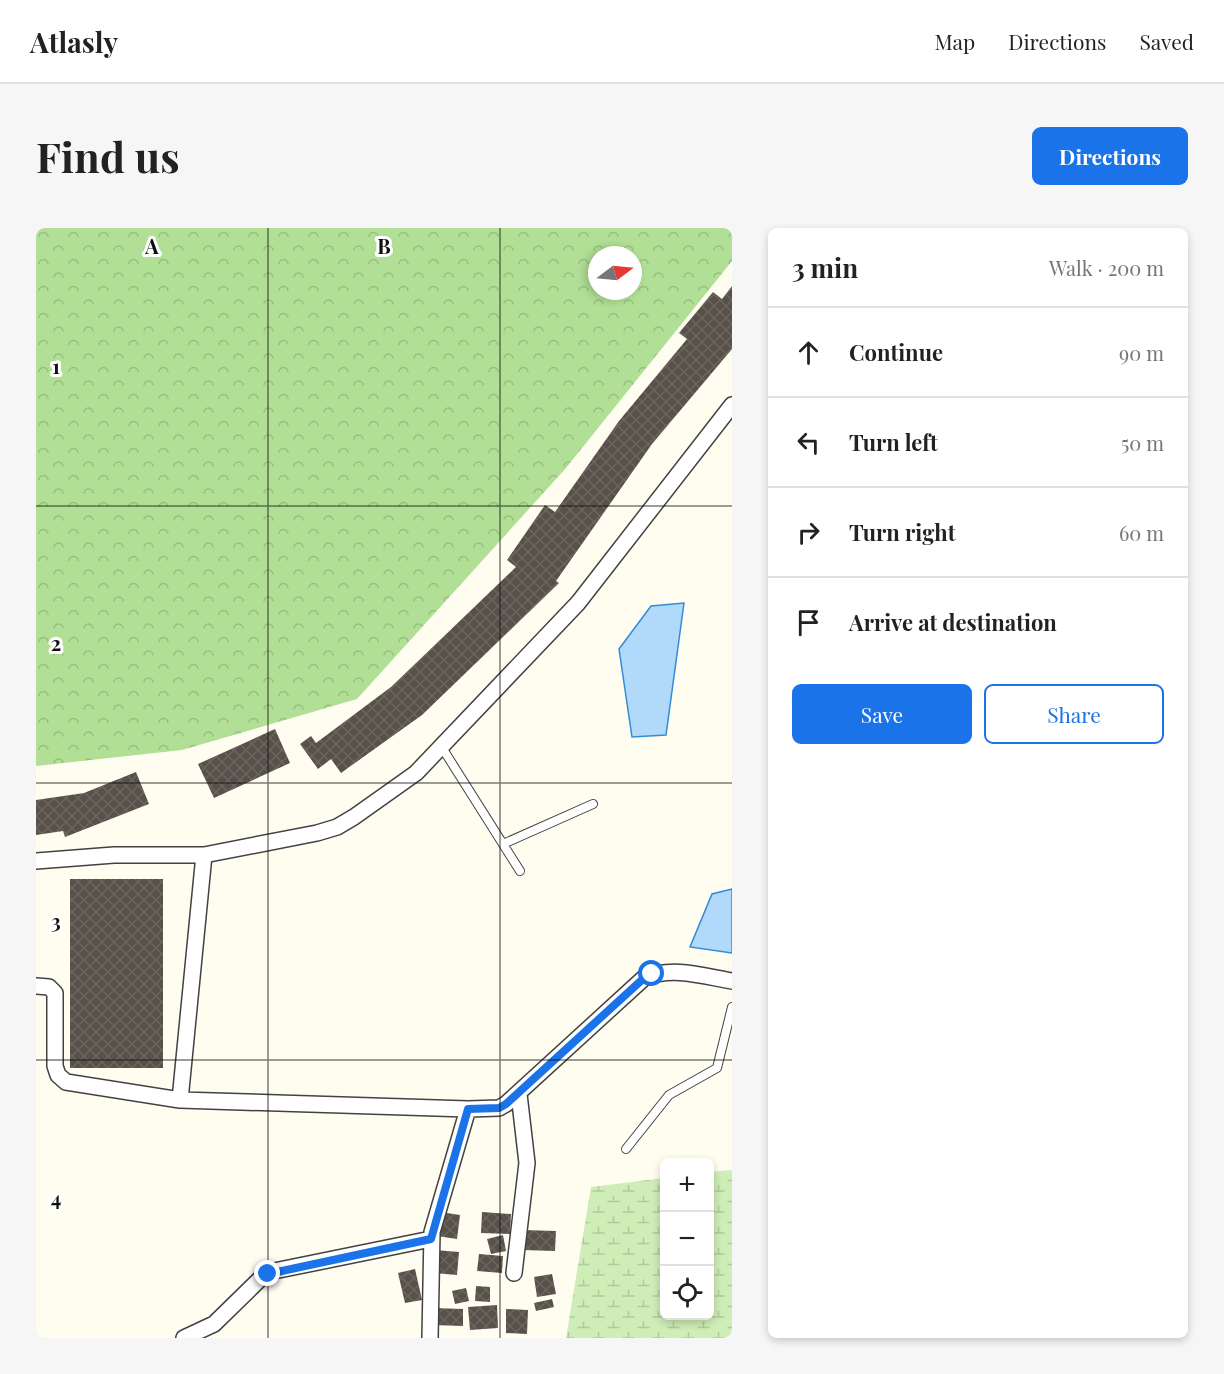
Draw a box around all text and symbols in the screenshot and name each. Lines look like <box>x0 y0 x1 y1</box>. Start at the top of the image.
text: Atlasly <box>30 23 118 60</box>
text: Map <box>934 27 975 55</box>
text: Directions <box>1008 27 1106 55</box>
text: Saved <box>1139 27 1194 55</box>
button: Directions <box>1032 127 1188 185</box>
text: Find us <box>36 128 180 184</box>
text: A <box>144 232 159 259</box>
text: B <box>377 232 391 259</box>
north arrow <box>588 246 642 300</box>
text: 3 min <box>792 250 858 285</box>
text: Walk · 200 m <box>1049 254 1164 281</box>
icon: ahead <box>792 336 825 369</box>
text: Continue <box>849 337 943 367</box>
text: 90 m <box>1119 339 1164 366</box>
text: 1 <box>52 352 60 379</box>
icon: left <box>792 426 825 459</box>
text: Turn left <box>849 427 938 457</box>
text: 50 m <box>1121 429 1164 456</box>
icon: right <box>792 516 825 549</box>
text: Turn right <box>849 517 955 547</box>
text: 60 m <box>1119 519 1164 546</box>
icon: arrive <box>792 606 825 639</box>
text: Arrive at destination <box>849 607 1057 637</box>
text: 2 <box>51 629 61 656</box>
button: Save <box>792 684 972 744</box>
button: Share <box>984 684 1164 744</box>
text: 3 <box>51 907 61 934</box>
route start <box>638 960 664 986</box>
map controls <box>660 1158 714 1320</box>
button: + <box>660 1158 714 1212</box>
text: 4 <box>51 1184 61 1211</box>
button: − <box>660 1212 714 1266</box>
route end <box>254 1260 280 1286</box>
button: locate <box>660 1266 714 1320</box>

